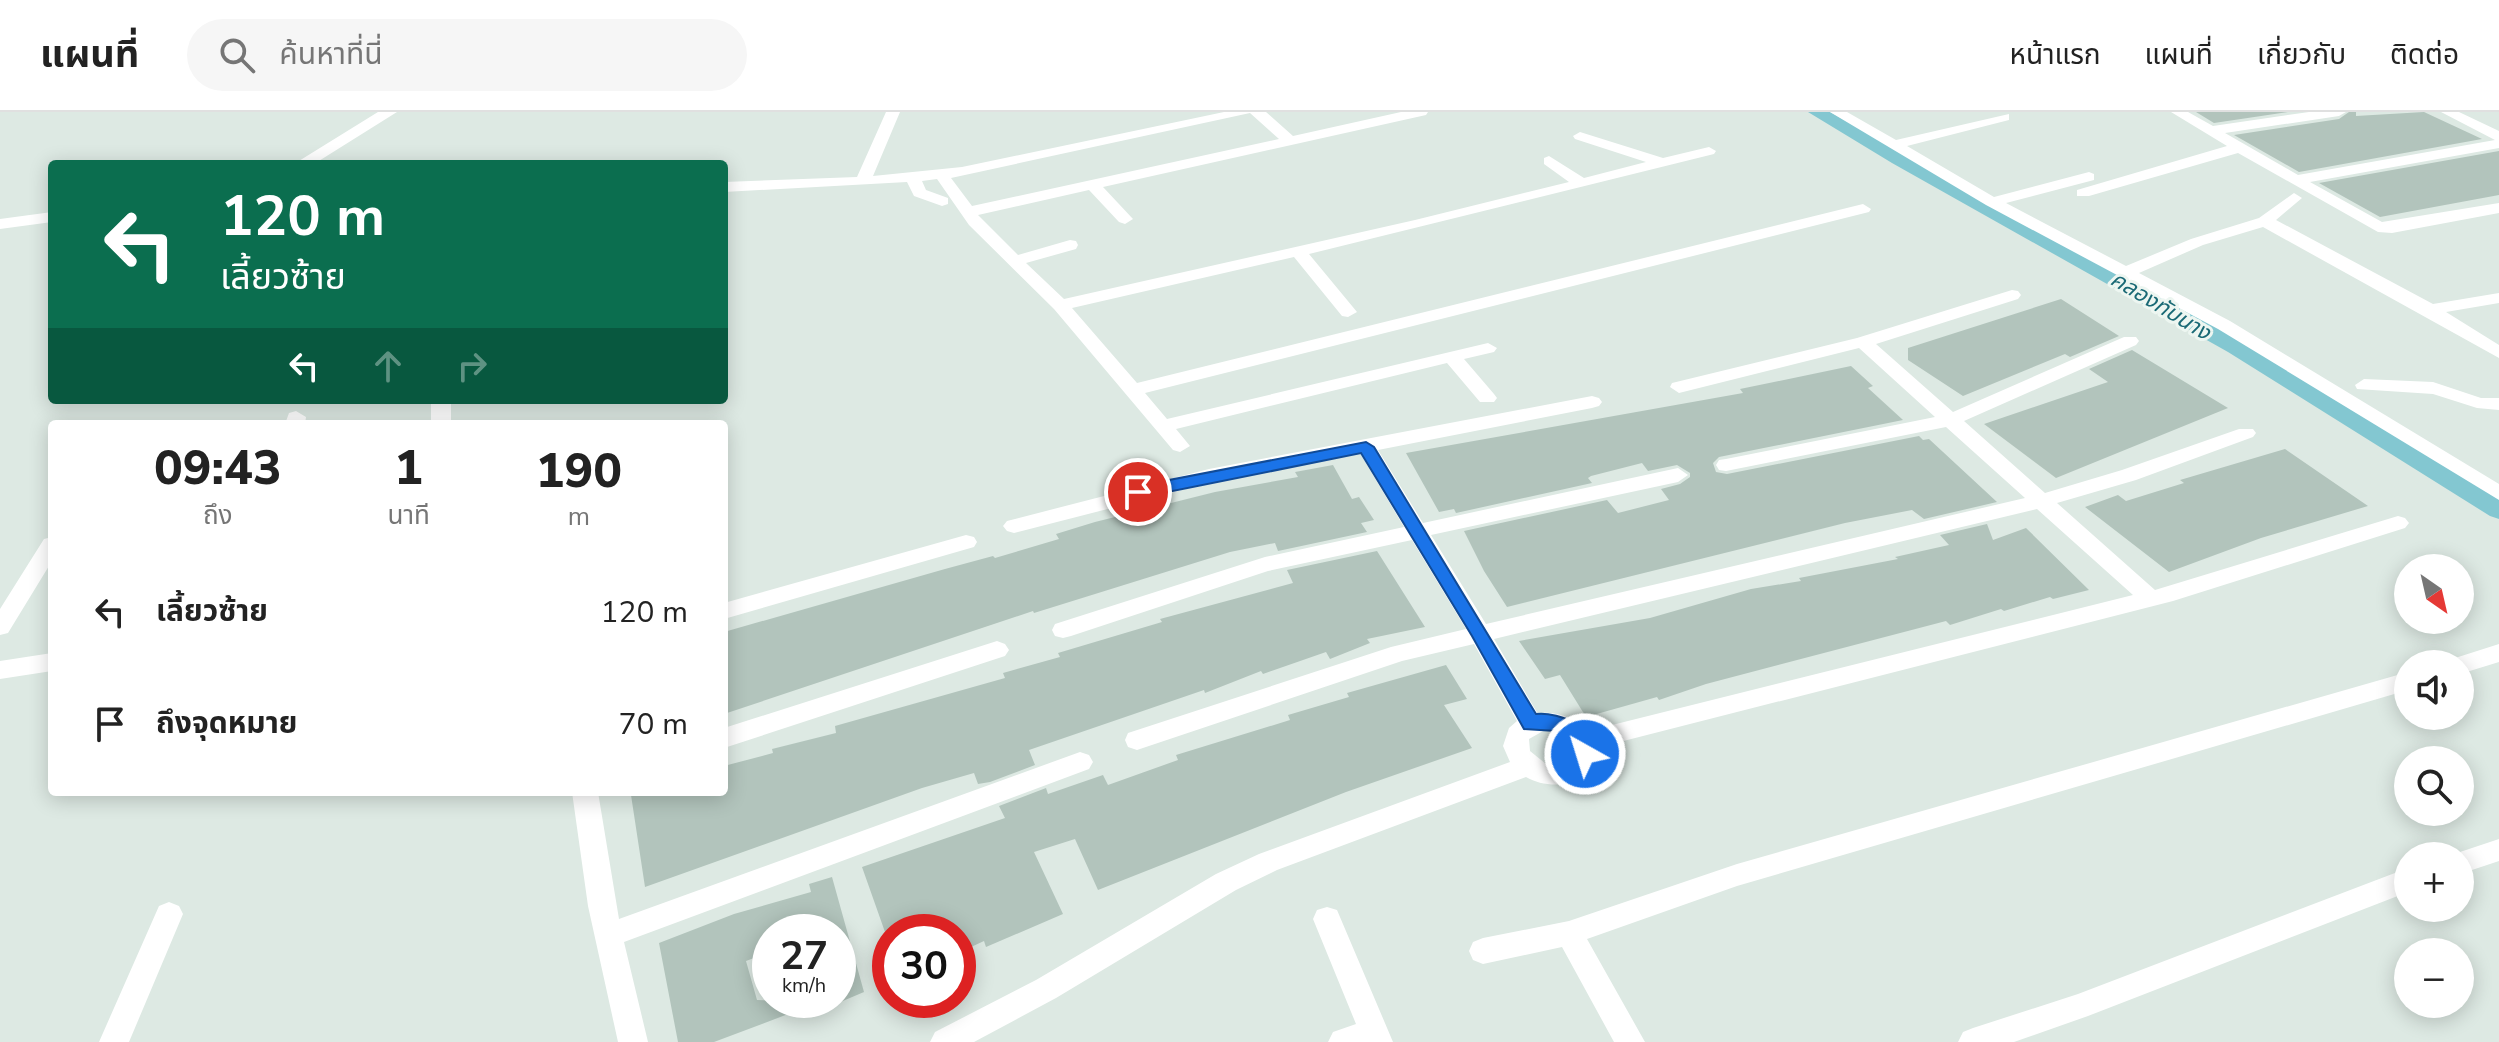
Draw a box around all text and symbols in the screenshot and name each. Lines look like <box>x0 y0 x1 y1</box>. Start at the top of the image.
search box <box>187 19 747 91</box>
text: แผนที่ <box>40 29 139 80</box>
icon: search <box>215 33 259 77</box>
text: ค้นหาที่นี่ <box>279 34 383 75</box>
text: หน้าแรก <box>2010 36 2101 74</box>
text: แผนที่ <box>2145 36 2213 74</box>
text: เกี่ยวกับ <box>2257 36 2346 74</box>
text: ติดต่อ <box>2390 36 2459 74</box>
text: 120 m <box>220 178 385 255</box>
icon: left <box>88 192 192 296</box>
text: เลี้ยวซ้าย <box>220 253 346 302</box>
water label: คลองทับนาง <box>2105 264 2217 348</box>
icon: left <box>282 344 326 388</box>
icon: ahead <box>366 344 410 388</box>
icon: right <box>450 344 494 388</box>
text: 09:43 <box>154 435 282 501</box>
text: 1 <box>394 435 423 501</box>
text: 190 <box>536 438 622 504</box>
pin <box>1104 458 1172 526</box>
icon: arrive <box>1116 470 1160 514</box>
text: ถึง <box>203 498 233 533</box>
text: นาที <box>387 498 430 533</box>
text: m <box>568 499 590 534</box>
north arrow <box>2394 554 2474 634</box>
map controls <box>2394 554 2474 1018</box>
icon: left <box>88 590 132 634</box>
text: เลี้ยวซ้าย <box>156 591 268 632</box>
text: 120 m <box>601 592 688 633</box>
button: sound <box>2394 650 2474 730</box>
icon: arrive <box>88 702 132 746</box>
text: ถึงจุดหมาย <box>156 703 297 744</box>
text: 70 m <box>619 704 688 745</box>
position arrow <box>1543 712 1627 796</box>
button: search <box>2394 746 2474 826</box>
button: + <box>2394 842 2474 922</box>
speed limit sign: 30 <box>872 914 976 1018</box>
text: 27 <box>780 929 828 983</box>
button: − <box>2394 938 2474 1018</box>
text: km/h <box>782 972 826 999</box>

